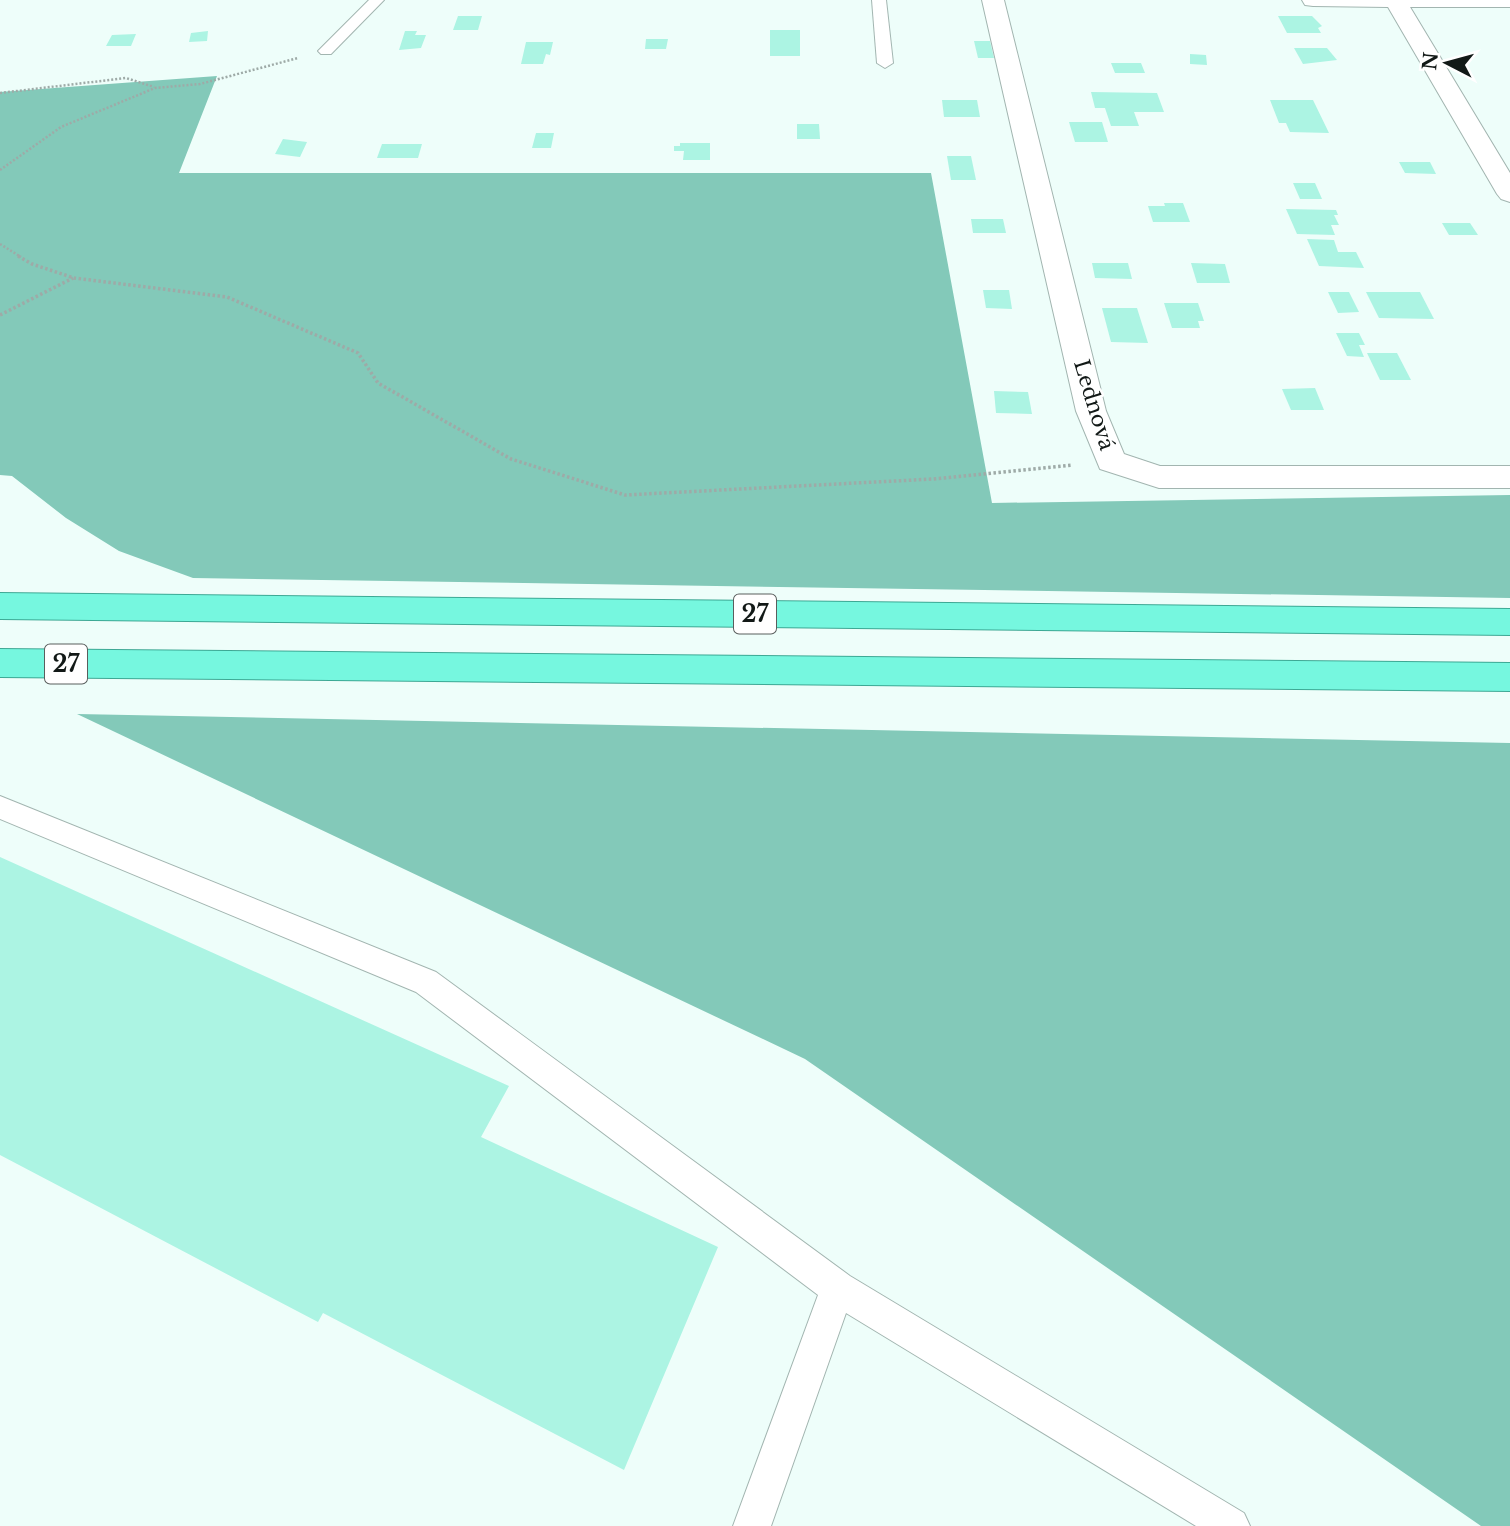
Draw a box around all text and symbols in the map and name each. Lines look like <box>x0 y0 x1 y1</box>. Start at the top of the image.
north arrow <box>1412 28 1482 98</box>
text: N <box>1418 51 1443 71</box>
street label: Lednová <box>1068 356 1120 454</box>
road number: 27 <box>734 594 776 634</box>
road number: 27 <box>45 644 87 684</box>

